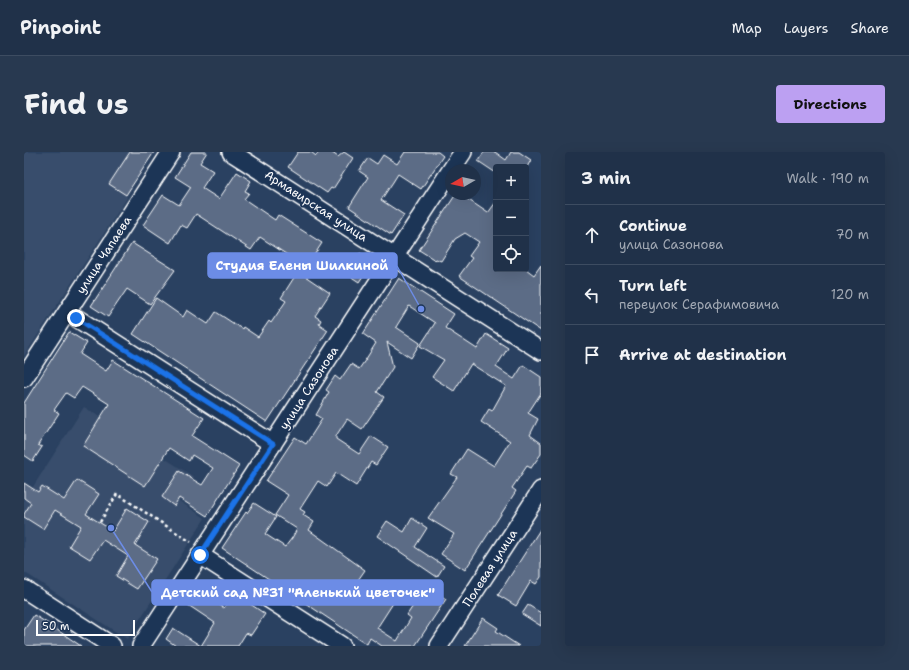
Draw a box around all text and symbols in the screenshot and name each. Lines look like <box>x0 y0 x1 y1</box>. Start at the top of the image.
text: Pinpoint <box>20 15 101 40</box>
text: Map <box>732 19 762 37</box>
text: Layers <box>784 19 828 37</box>
text: Share <box>850 19 889 37</box>
text: Find us <box>24 85 129 123</box>
button: Directions <box>776 85 885 123</box>
north arrow <box>445 164 481 200</box>
map controls <box>493 164 529 272</box>
button: + <box>493 164 529 200</box>
street label: Армавирская улица <box>261 167 371 246</box>
text: 3 min <box>581 167 631 189</box>
text: Walk · 190 m <box>787 170 869 187</box>
button: − <box>493 200 529 236</box>
street label: улица Чапаева <box>73 213 135 297</box>
text: Continue <box>619 216 687 236</box>
icon: ahead <box>581 224 603 246</box>
text: 70 m <box>835 226 869 243</box>
button: locate <box>493 236 529 272</box>
text: улица Сазонова <box>619 236 723 253</box>
callout: Студия Елены Шилкиной <box>208 253 397 278</box>
text: Студия Елены Шилкиной <box>216 257 388 274</box>
text: Turn left <box>619 276 687 296</box>
icon: left <box>581 284 603 306</box>
text: 120 m <box>831 286 869 303</box>
text: переулок Серафимовича <box>619 296 779 313</box>
route end <box>67 309 85 327</box>
street label: улица Сазонова <box>276 343 342 433</box>
icon: arrive <box>581 344 603 366</box>
text: Arrive at destination <box>619 345 787 365</box>
street label: Полевая улица <box>459 526 521 610</box>
route start <box>191 546 209 564</box>
callout: Детский сад №31 "Аленький цветочек" <box>152 580 443 605</box>
text: Детский сад №31 "Аленький цветочек" <box>161 584 435 601</box>
scale bar <box>36 618 135 637</box>
text: 50 m <box>42 619 70 634</box>

